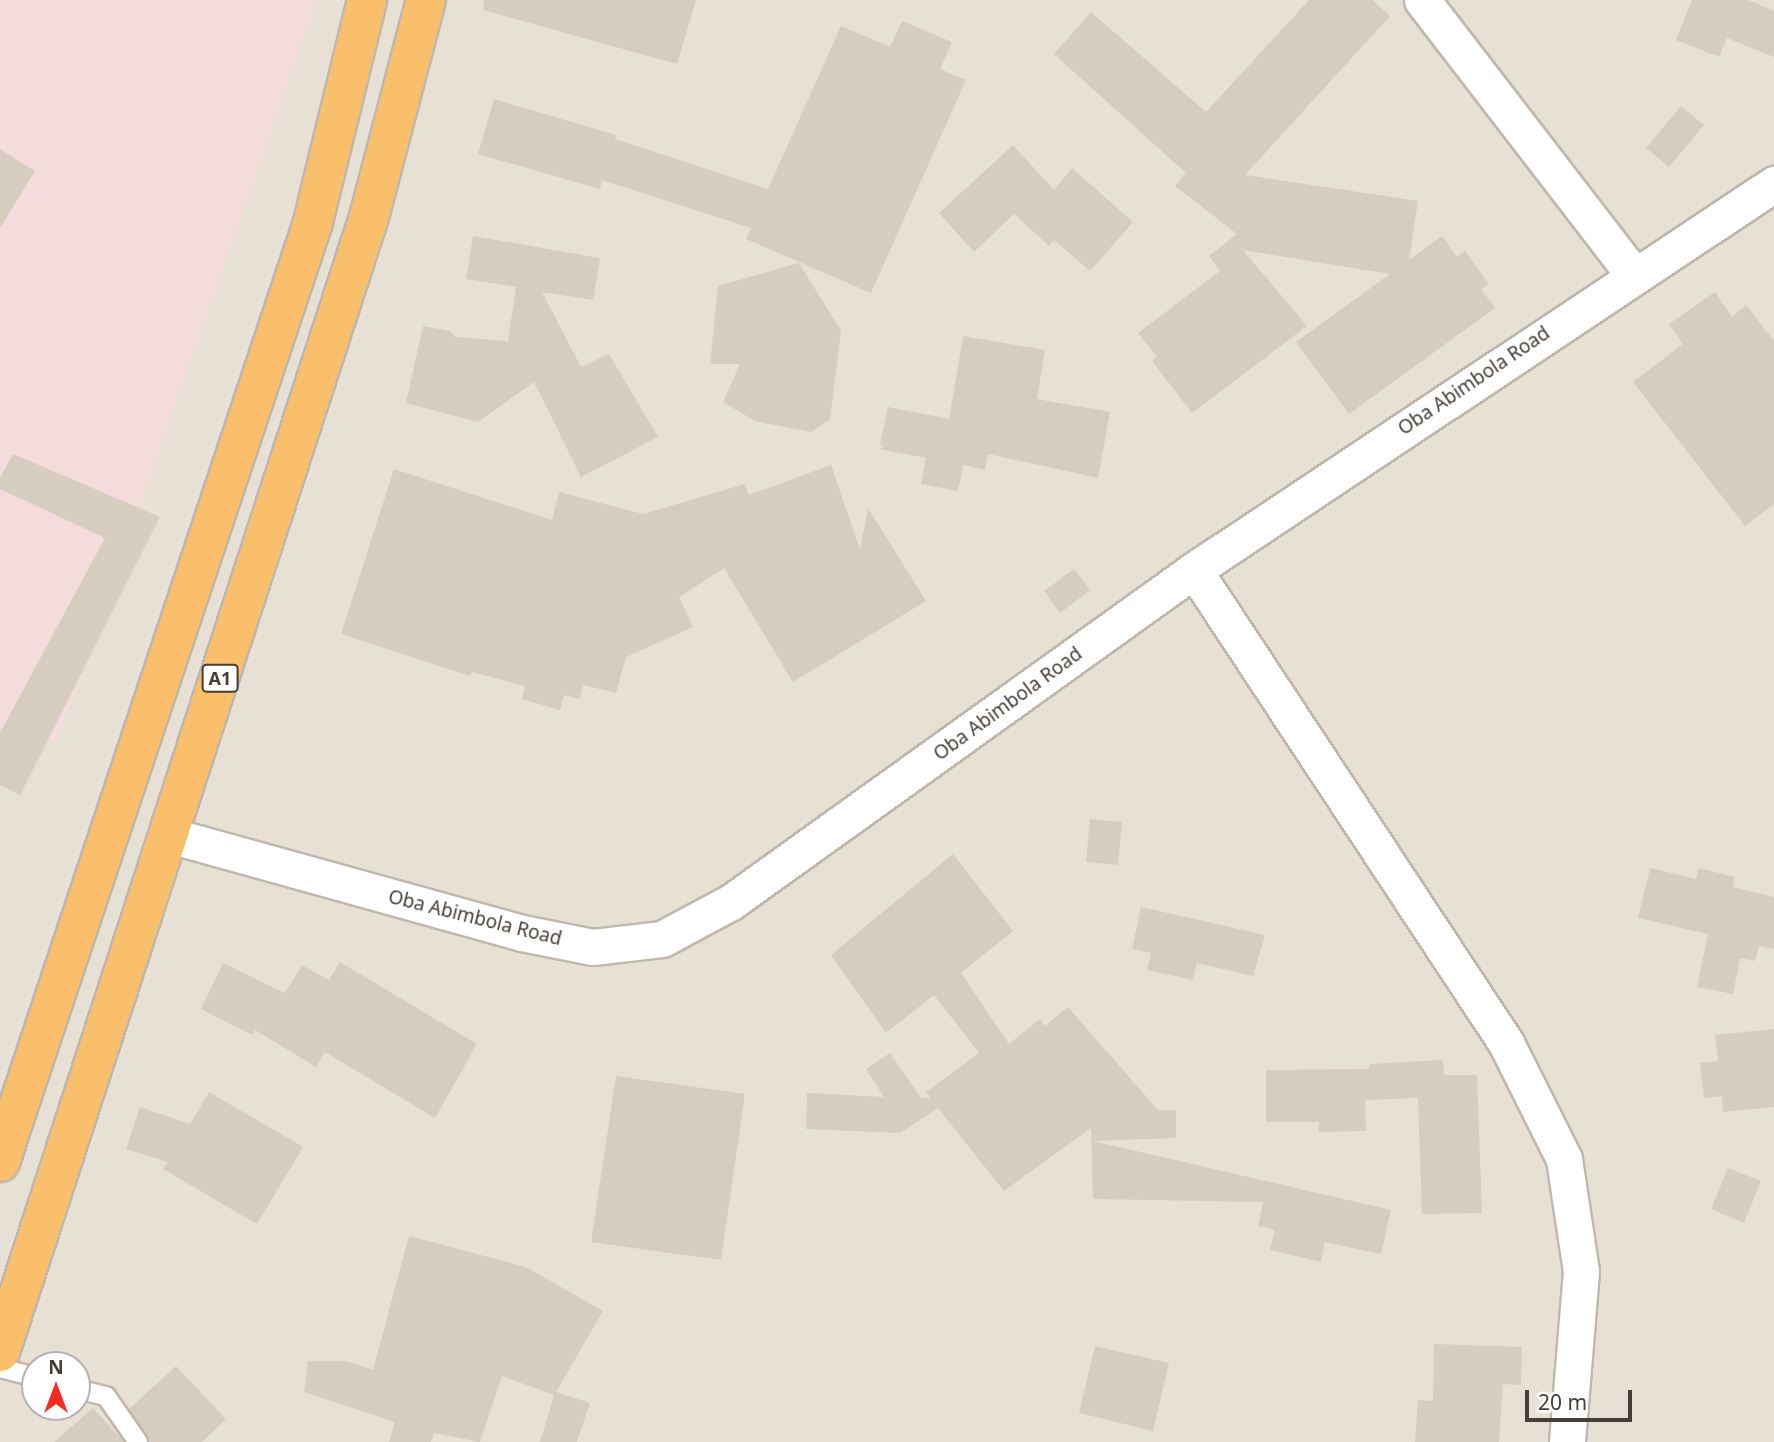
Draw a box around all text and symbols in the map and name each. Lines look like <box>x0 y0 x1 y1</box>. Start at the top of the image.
street label: Oba Abimbola Road <box>1394 322 1554 440</box>
street label: Oba Abimbola Road <box>929 642 1087 766</box>
road number: A1 <box>201 664 239 692</box>
street label: Oba Abimbola Road <box>386 885 564 951</box>
north arrow <box>21 1351 91 1421</box>
text: N <box>48 1354 64 1380</box>
scale bar <box>1529 1376 1636 1420</box>
text: 20 m <box>1538 1388 1587 1416</box>

